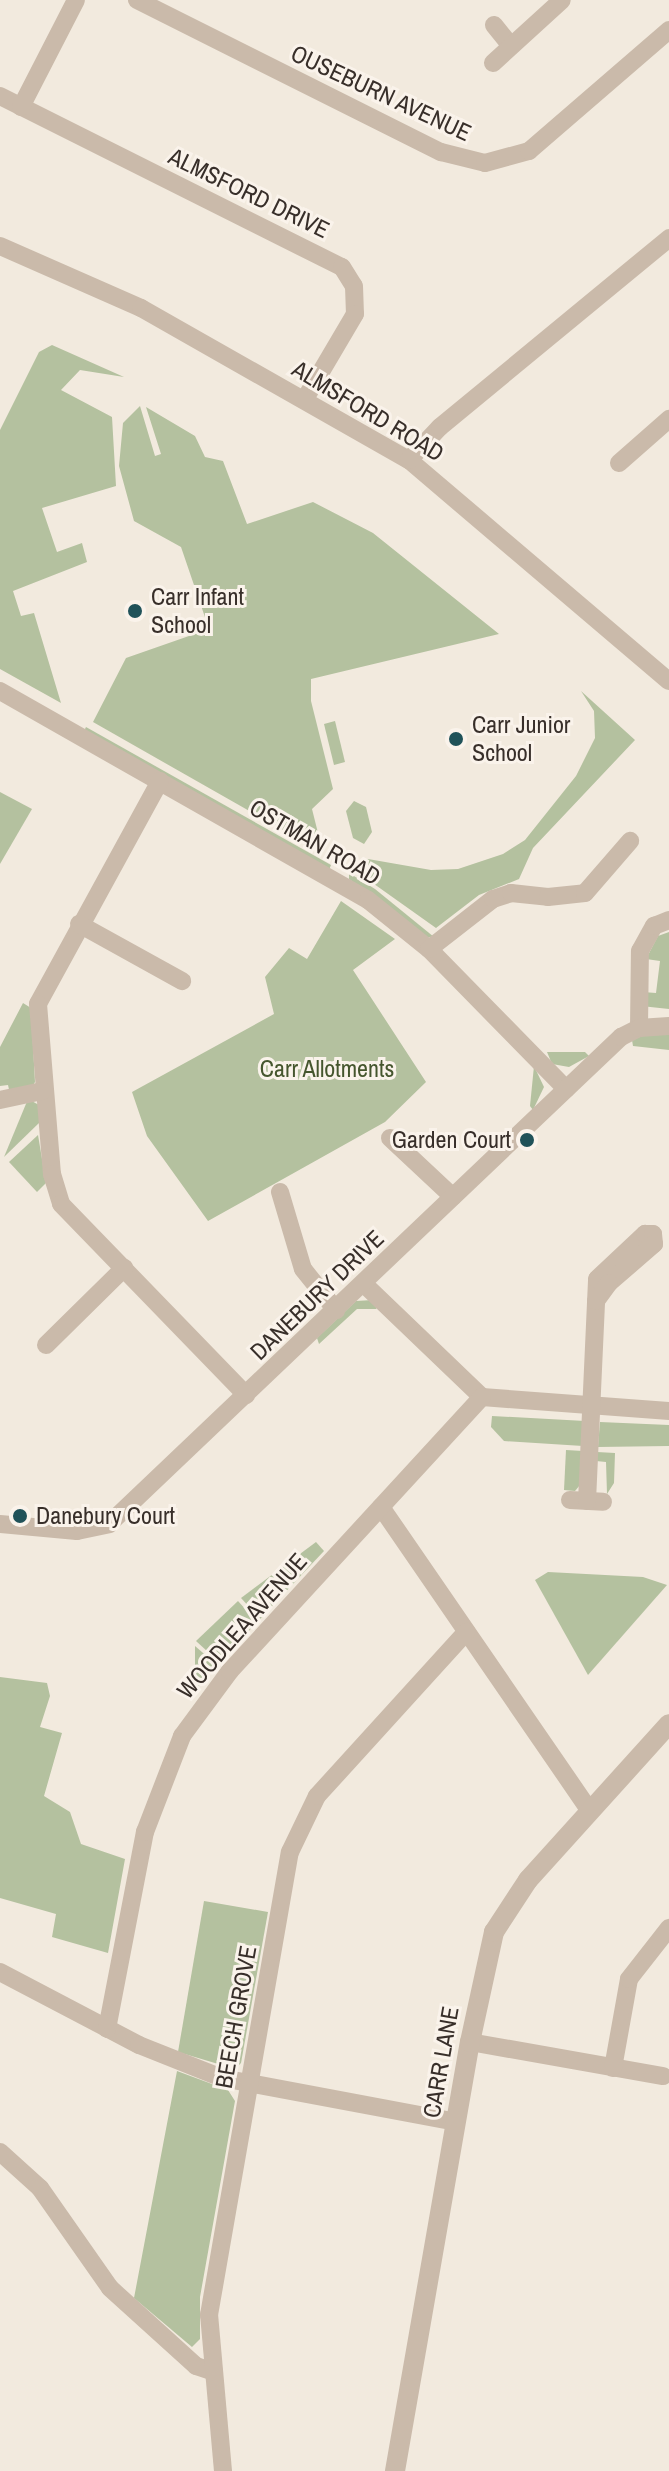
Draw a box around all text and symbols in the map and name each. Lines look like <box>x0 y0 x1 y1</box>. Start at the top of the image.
street label: OUSEBURN AVENUE <box>286 38 476 148</box>
street label: ALMSFORD DRIVE <box>164 142 334 244</box>
street label: ALMSFORD ROAD <box>287 354 449 468</box>
place label: Carr Infant School <box>151 583 244 639</box>
marker: Carr Infant School <box>126 602 144 620</box>
place label: Carr Junior School <box>472 711 570 767</box>
marker: Carr Junior School <box>447 730 465 748</box>
street label: OSTMAN ROAD <box>244 793 386 891</box>
park label: Carr Allotments <box>259 1055 395 1083</box>
place label: Garden Court <box>392 1126 511 1154</box>
marker: Garden Court <box>518 1131 536 1149</box>
street label: DANEBURY DRIVE <box>244 1224 390 1366</box>
place label: Danebury Court <box>36 1502 175 1530</box>
marker: Danebury Court <box>11 1507 29 1525</box>
street label: WOODLEA AVENUE <box>170 1547 314 1705</box>
street label: BEECH GROVE <box>209 1943 263 2091</box>
street label: CARR LANE <box>417 2004 465 2120</box>

